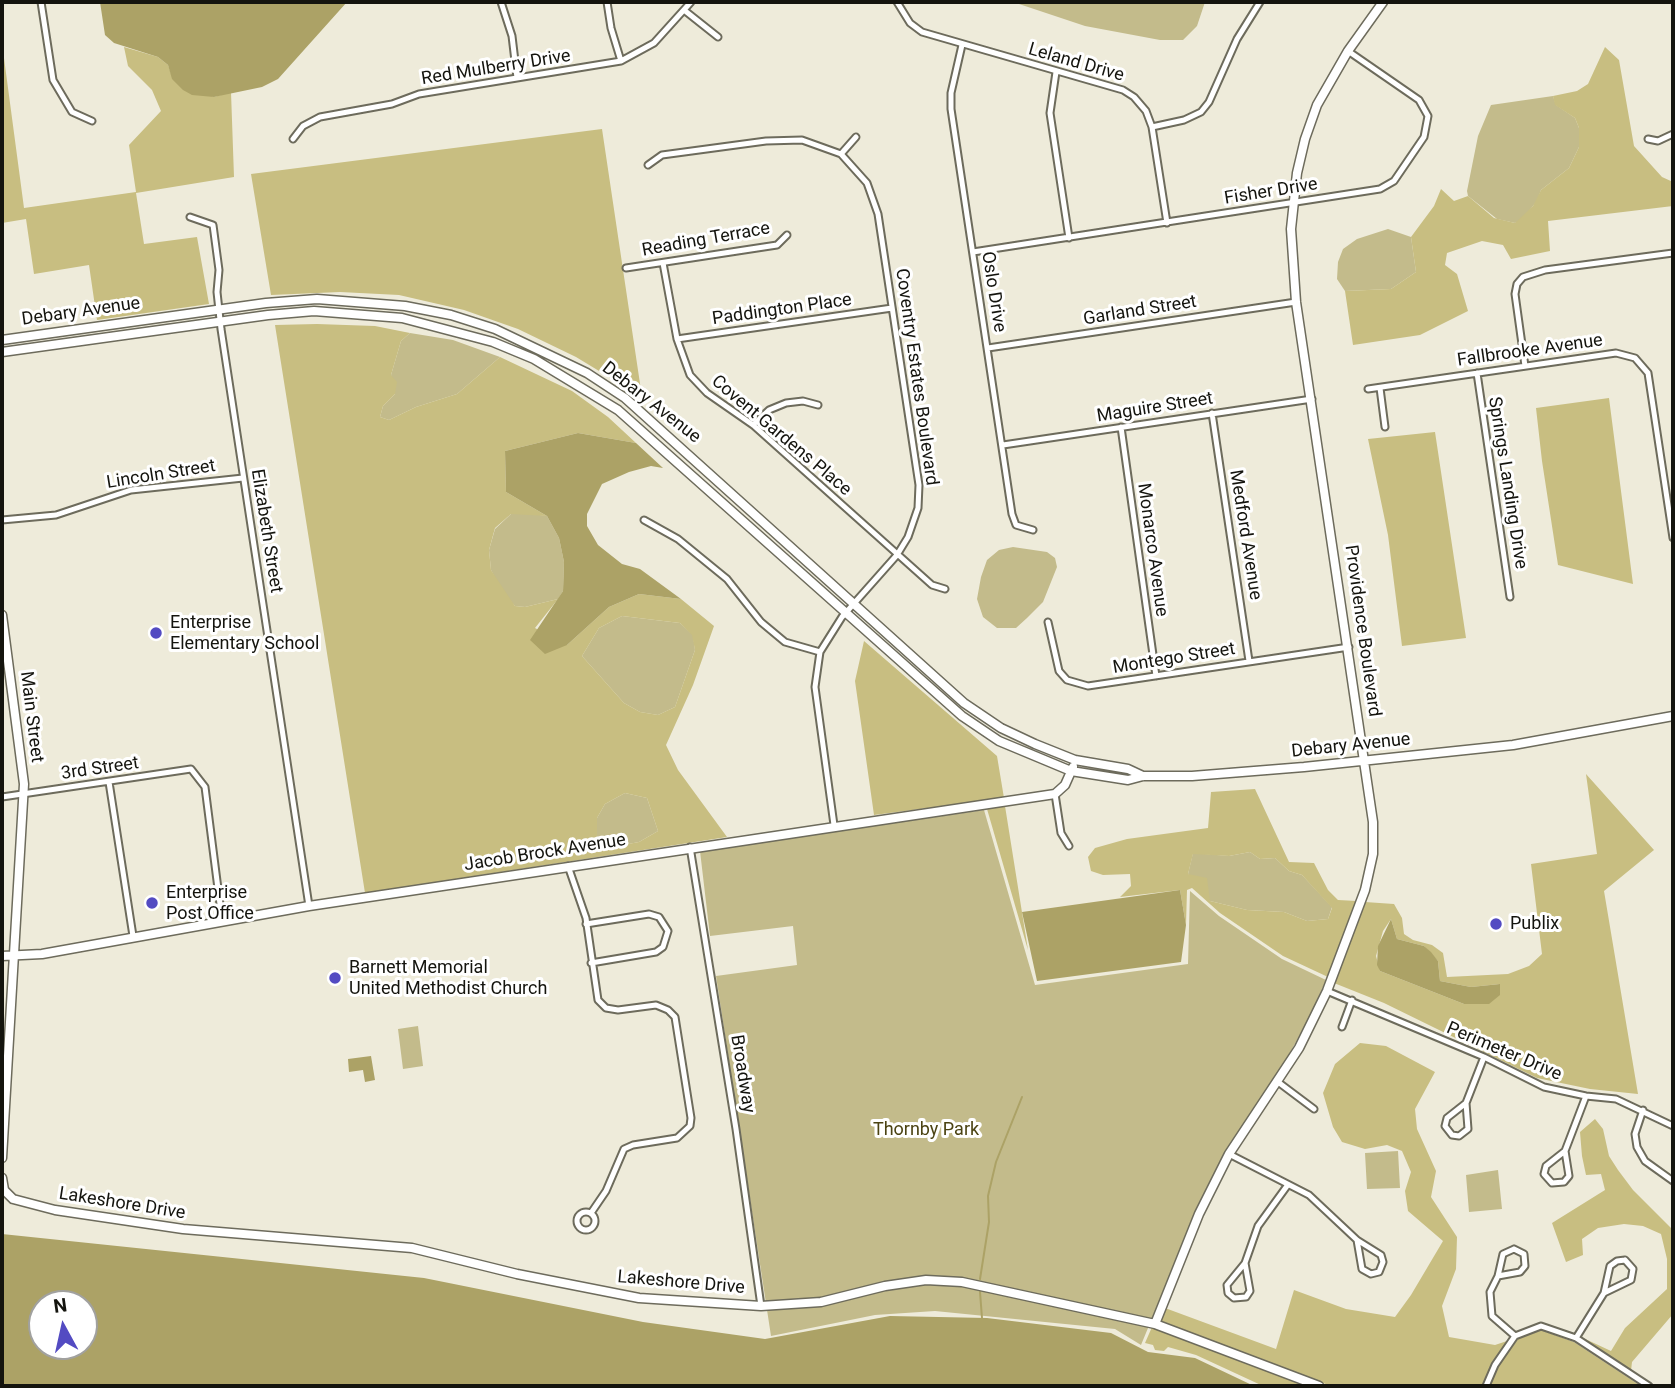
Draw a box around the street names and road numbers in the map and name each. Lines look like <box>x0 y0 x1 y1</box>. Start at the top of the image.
street label: Leland Drive <box>1026 39 1126 87</box>
street label: Red Mulberry Drive <box>420 46 572 90</box>
street label: Fisher Drive <box>1223 174 1319 210</box>
street label: Reading Terrace <box>640 218 772 262</box>
street label: Oslo Drive <box>976 250 1010 334</box>
street label: Coventry Estates Boulevard <box>890 267 942 487</box>
street label: Paddington Place <box>711 290 853 330</box>
street label: Garland Street <box>1082 291 1198 331</box>
street label: Debary Avenue <box>20 293 142 331</box>
street label: Fallbrooke Avenue <box>1456 330 1604 372</box>
street label: Debary Avenue <box>597 358 705 448</box>
street label: Covent Gardens Place <box>707 371 855 501</box>
street label: Maguire Street <box>1095 388 1215 428</box>
street label: Springs Landing Drive <box>1483 395 1531 571</box>
street label: Lincoln Street <box>105 456 217 494</box>
street label: Elizabeth Street <box>246 468 286 594</box>
street label: Medford Avenue <box>1224 468 1266 602</box>
street label: Monarco Avenue <box>1132 482 1172 618</box>
street label: Providence Boulevard <box>1339 544 1385 718</box>
street label: Montego Street <box>1111 639 1237 679</box>
street label: Main Street <box>15 670 47 764</box>
street label: Debary Avenue <box>1291 729 1411 763</box>
street label: 3rd Street <box>60 753 140 785</box>
street label: Jacob Brock Avenue <box>463 830 627 876</box>
street label: Perimeter Drive <box>1443 1018 1565 1086</box>
street label: Broadway <box>725 1033 759 1115</box>
street label: Lakeshore Drive <box>57 1183 187 1225</box>
street label: Lakeshore Drive <box>616 1267 746 1299</box>

